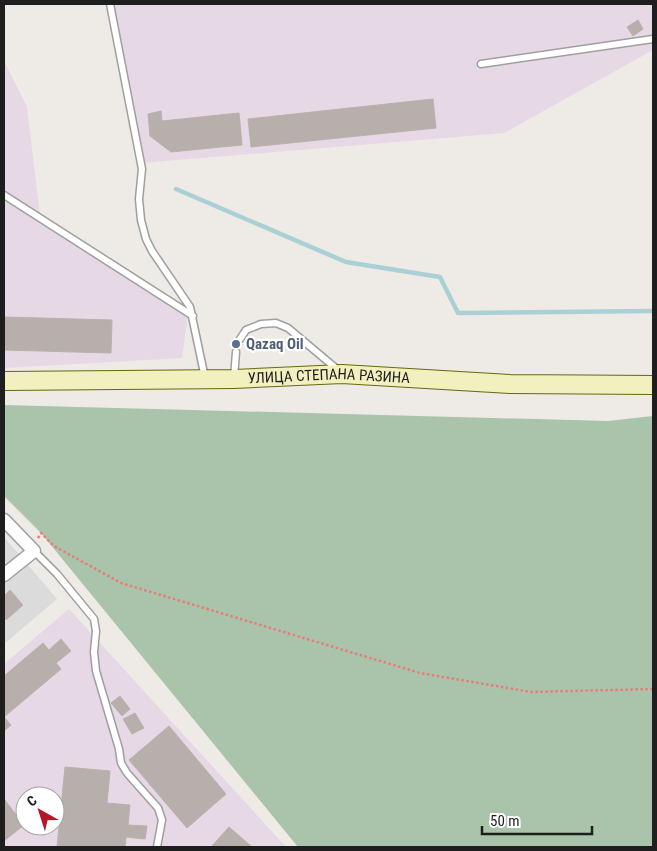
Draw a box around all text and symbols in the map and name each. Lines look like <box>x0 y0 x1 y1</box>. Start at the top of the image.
place label: Qazaq Oil <box>246 335 304 353</box>
marker: Qazaq Oil <box>230 338 242 350</box>
street label: УЛИЦА СТЕПАНА РАЗИНА <box>247 365 411 387</box>
north arrow <box>15 786 65 836</box>
text: С <box>24 792 40 810</box>
scale bar <box>482 804 592 836</box>
text: 50 m <box>490 812 520 830</box>

